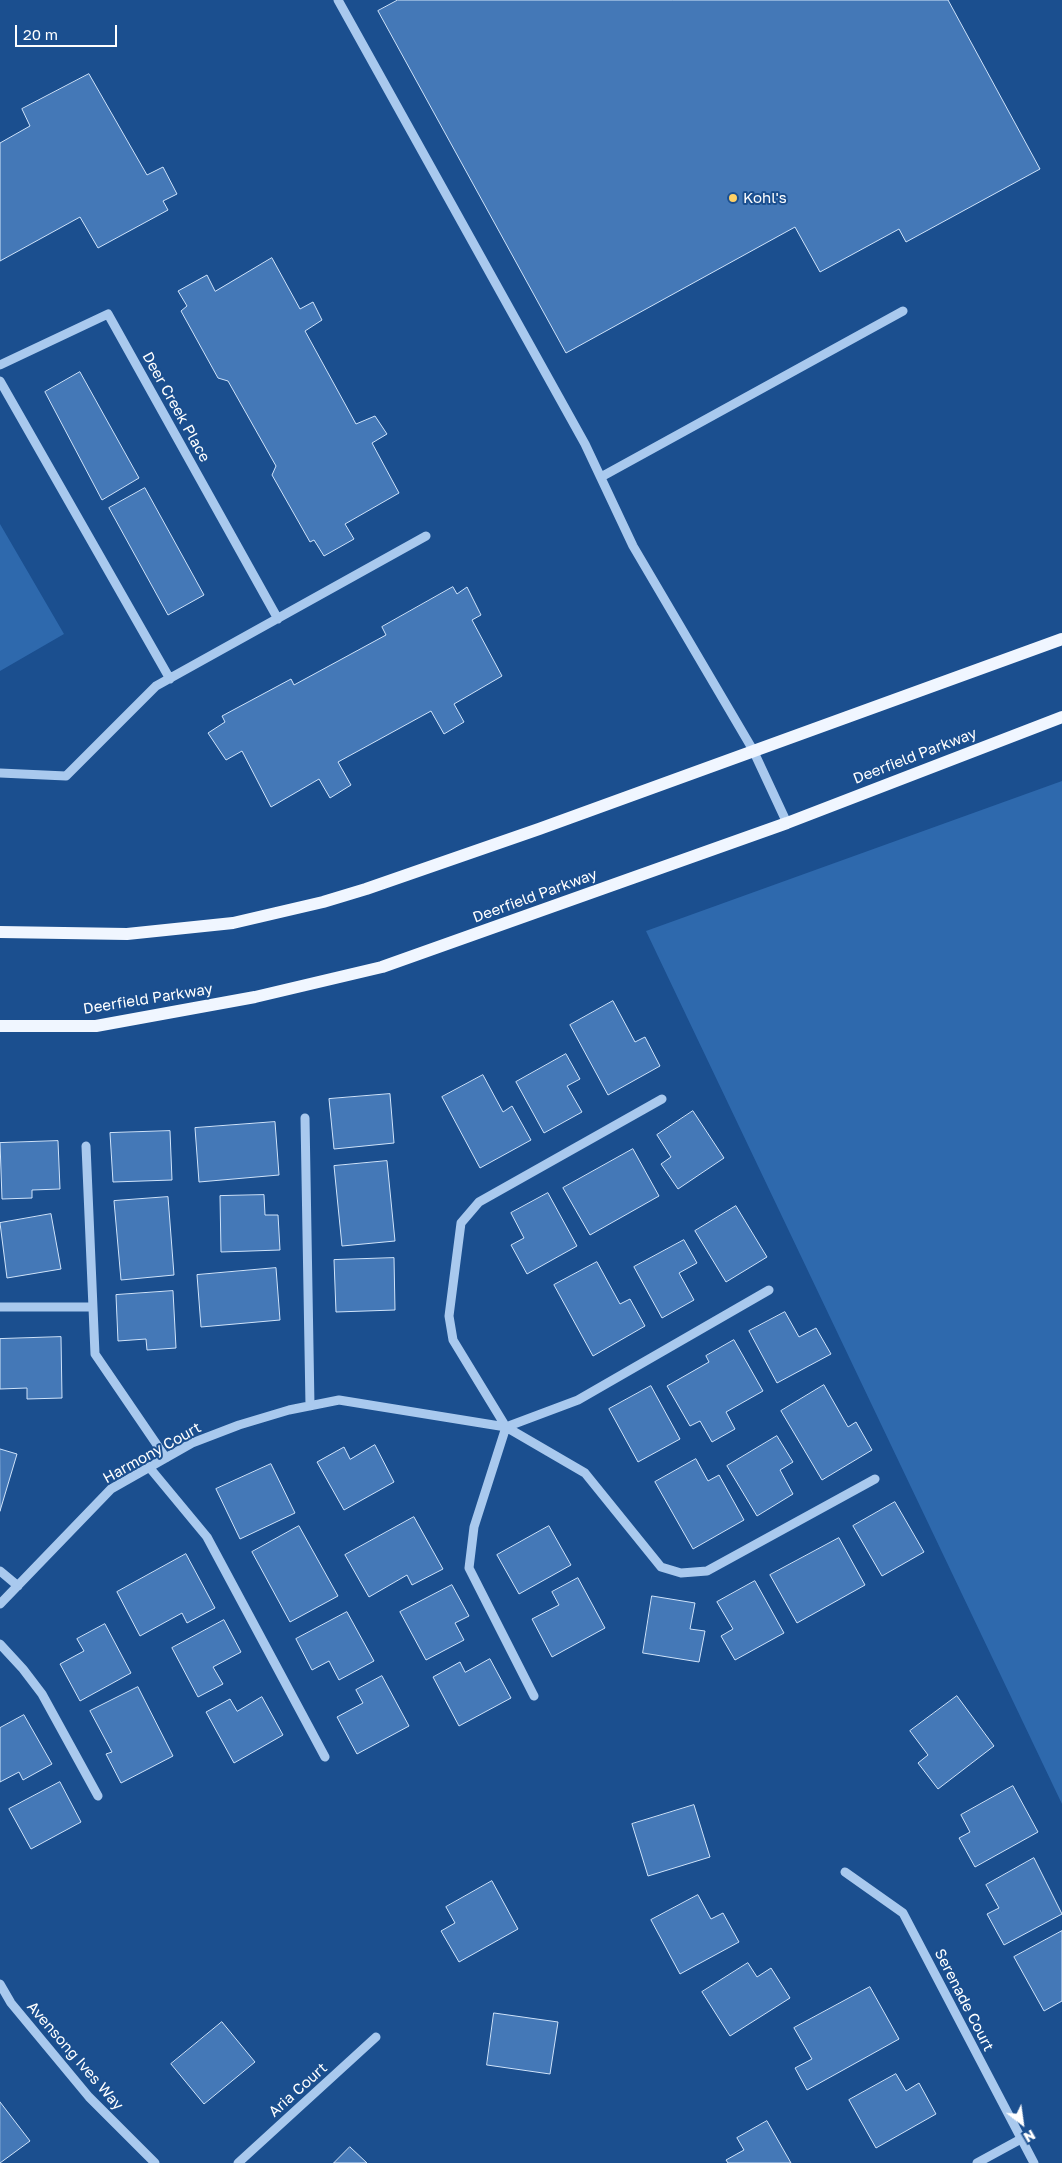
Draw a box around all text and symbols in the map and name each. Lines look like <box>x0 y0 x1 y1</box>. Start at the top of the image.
scale bar <box>18 15 120 47</box>
text: 20 m <box>23 25 58 43</box>
place label: Kohl's <box>743 189 787 207</box>
marker: Kohl's <box>727 192 739 204</box>
street label: Deer Creek Place <box>138 349 214 465</box>
street label: Deerfield Parkway <box>851 724 979 788</box>
street label: Deerfield Parkway <box>470 865 600 927</box>
street label: Deerfield Parkway <box>82 980 214 1018</box>
street label: Harmony Court <box>100 1419 204 1487</box>
street label: Serenade Court <box>930 1946 998 2054</box>
street label: Avensong Ives Way <box>23 1998 127 2114</box>
street label: Aria Court <box>265 2059 331 2121</box>
north arrow <box>997 2098 1047 2148</box>
text: N <box>1021 2126 1039 2146</box>

